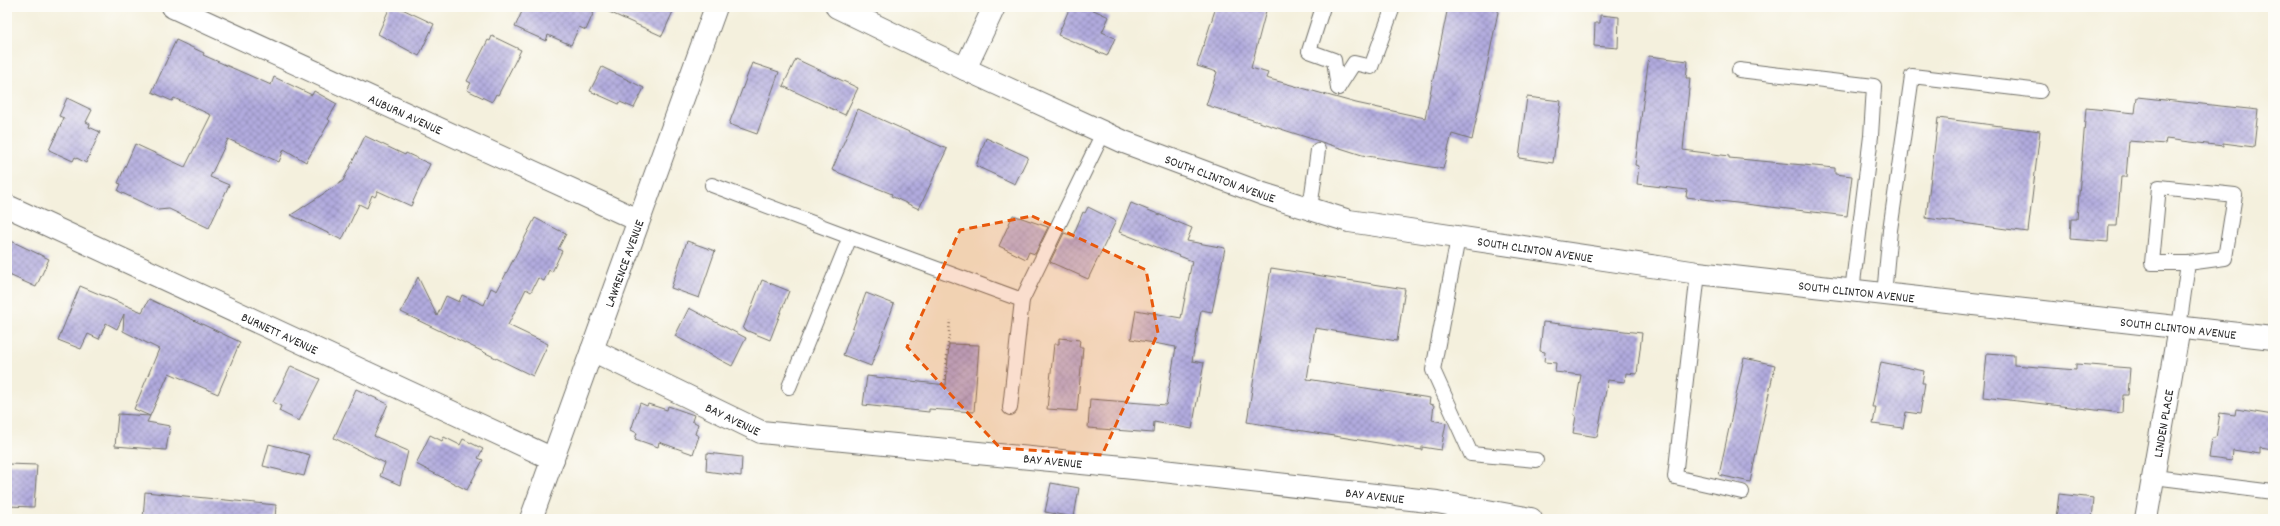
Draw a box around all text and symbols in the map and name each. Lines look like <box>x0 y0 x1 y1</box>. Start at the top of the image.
street label: AUBURN AVENUE <box>365 91 445 141</box>
street label: SOUTH CLINTON AVENUE <box>1162 151 1277 209</box>
street label: LAWRENCE AVENUE <box>601 218 650 310</box>
street label: SOUTH CLINTON AVENUE <box>1476 233 1594 269</box>
street label: SOUTH CLINTON AVENUE <box>1797 277 1915 309</box>
street label: BURNETT AVENUE <box>238 309 321 361</box>
street label: SOUTH CLINTON AVENUE <box>2119 314 2237 346</box>
street label: LINDEN PLACE <box>2150 388 2180 459</box>
street label: BAY AVENUE <box>701 399 763 442</box>
street label: BAY AVENUE <box>1022 450 1083 475</box>
street label: BAY AVENUE <box>1344 485 1405 510</box>

